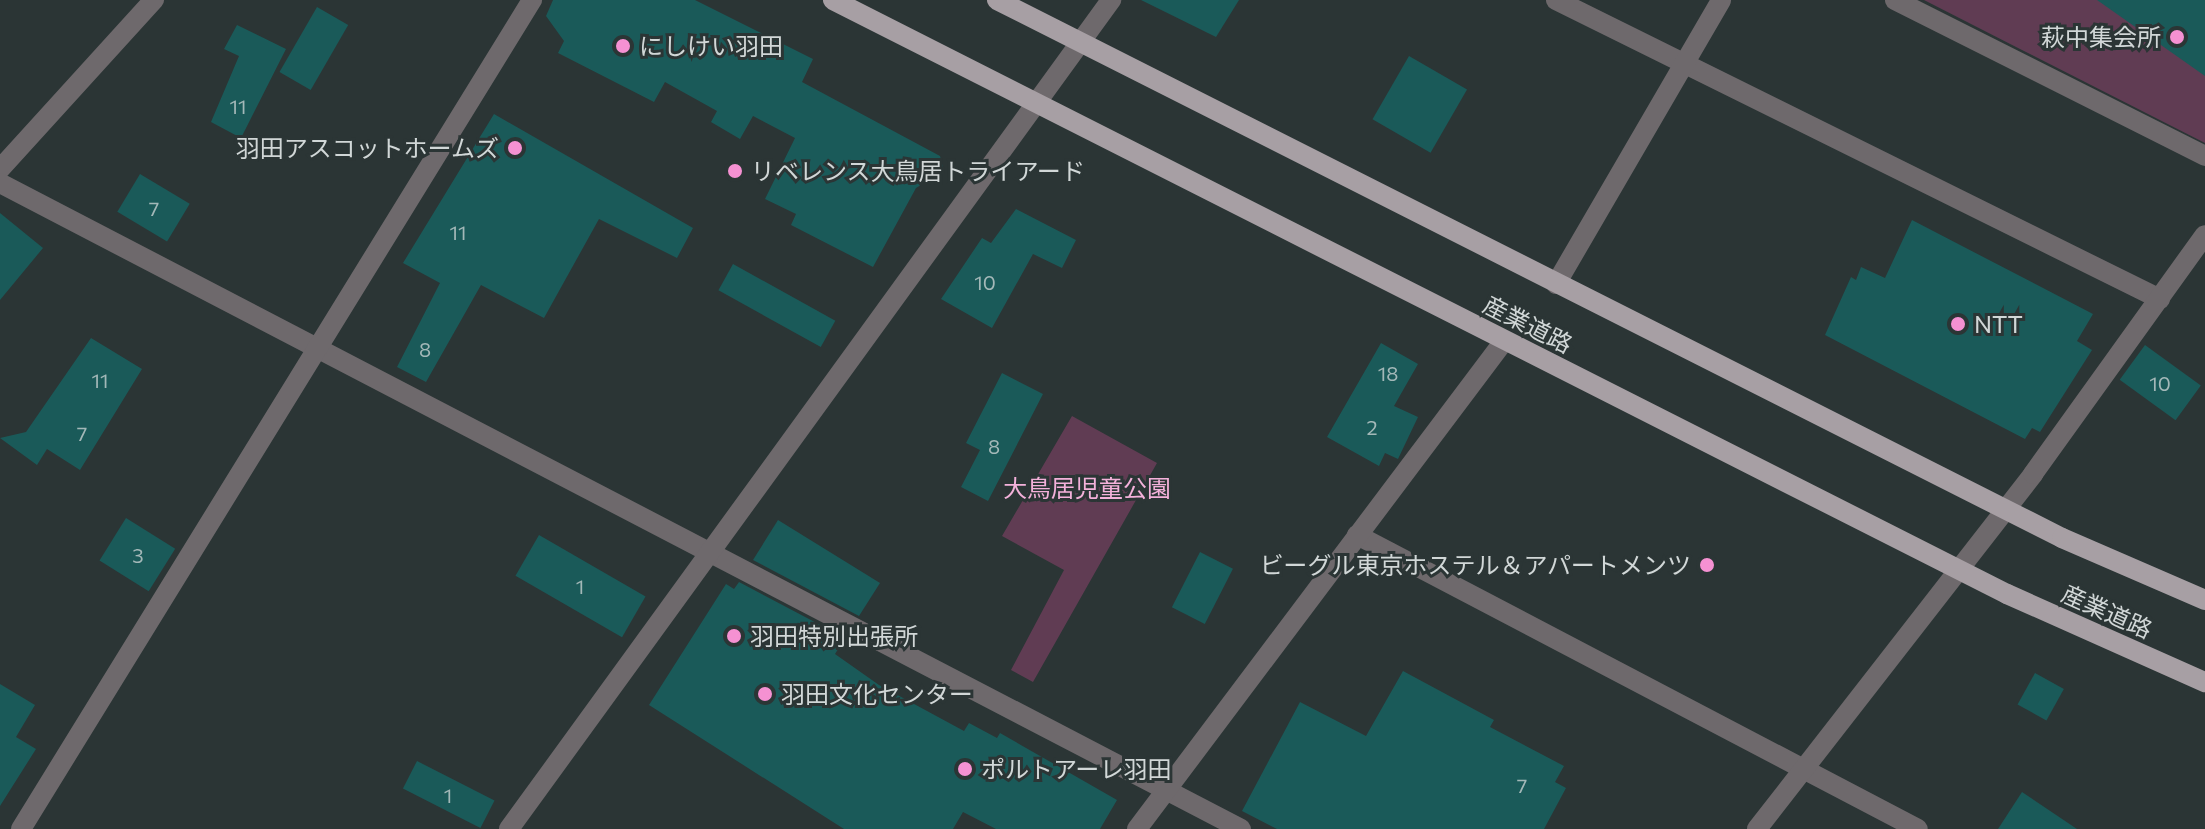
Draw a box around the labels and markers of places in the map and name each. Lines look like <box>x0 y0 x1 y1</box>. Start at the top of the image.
place label: 萩中集会所 <box>2041 23 2161 51</box>
marker: 萩中集会所 <box>2168 28 2186 46</box>
place label: にしけい羽田 <box>639 32 783 60</box>
marker: にしけい羽田 <box>614 37 632 55</box>
place label: 羽田アスコットホームズ <box>235 134 499 162</box>
marker: 羽田アスコットホームズ <box>506 139 524 157</box>
place label: リベレンス大鳥居トライアード <box>751 157 1086 185</box>
marker: リベレンス大鳥居トライアード <box>726 162 744 180</box>
place label: NTT <box>1974 310 2023 338</box>
marker: NTT <box>1949 315 1967 333</box>
place label: ビーグル東京ホステル＆アパートメンツ <box>1259 551 1691 579</box>
marker: ビーグル東京ホステル＆アパートメンツ <box>1698 556 1716 574</box>
place label: 羽田特別出張所 <box>750 622 918 650</box>
marker: 羽田特別出張所 <box>725 627 743 645</box>
place label: 羽田文化センター <box>781 680 973 708</box>
marker: 羽田文化センター <box>756 685 774 703</box>
place label: ポルトアーレ羽田 <box>981 755 1172 783</box>
marker: ポルトアーレ羽田 <box>956 760 974 778</box>

